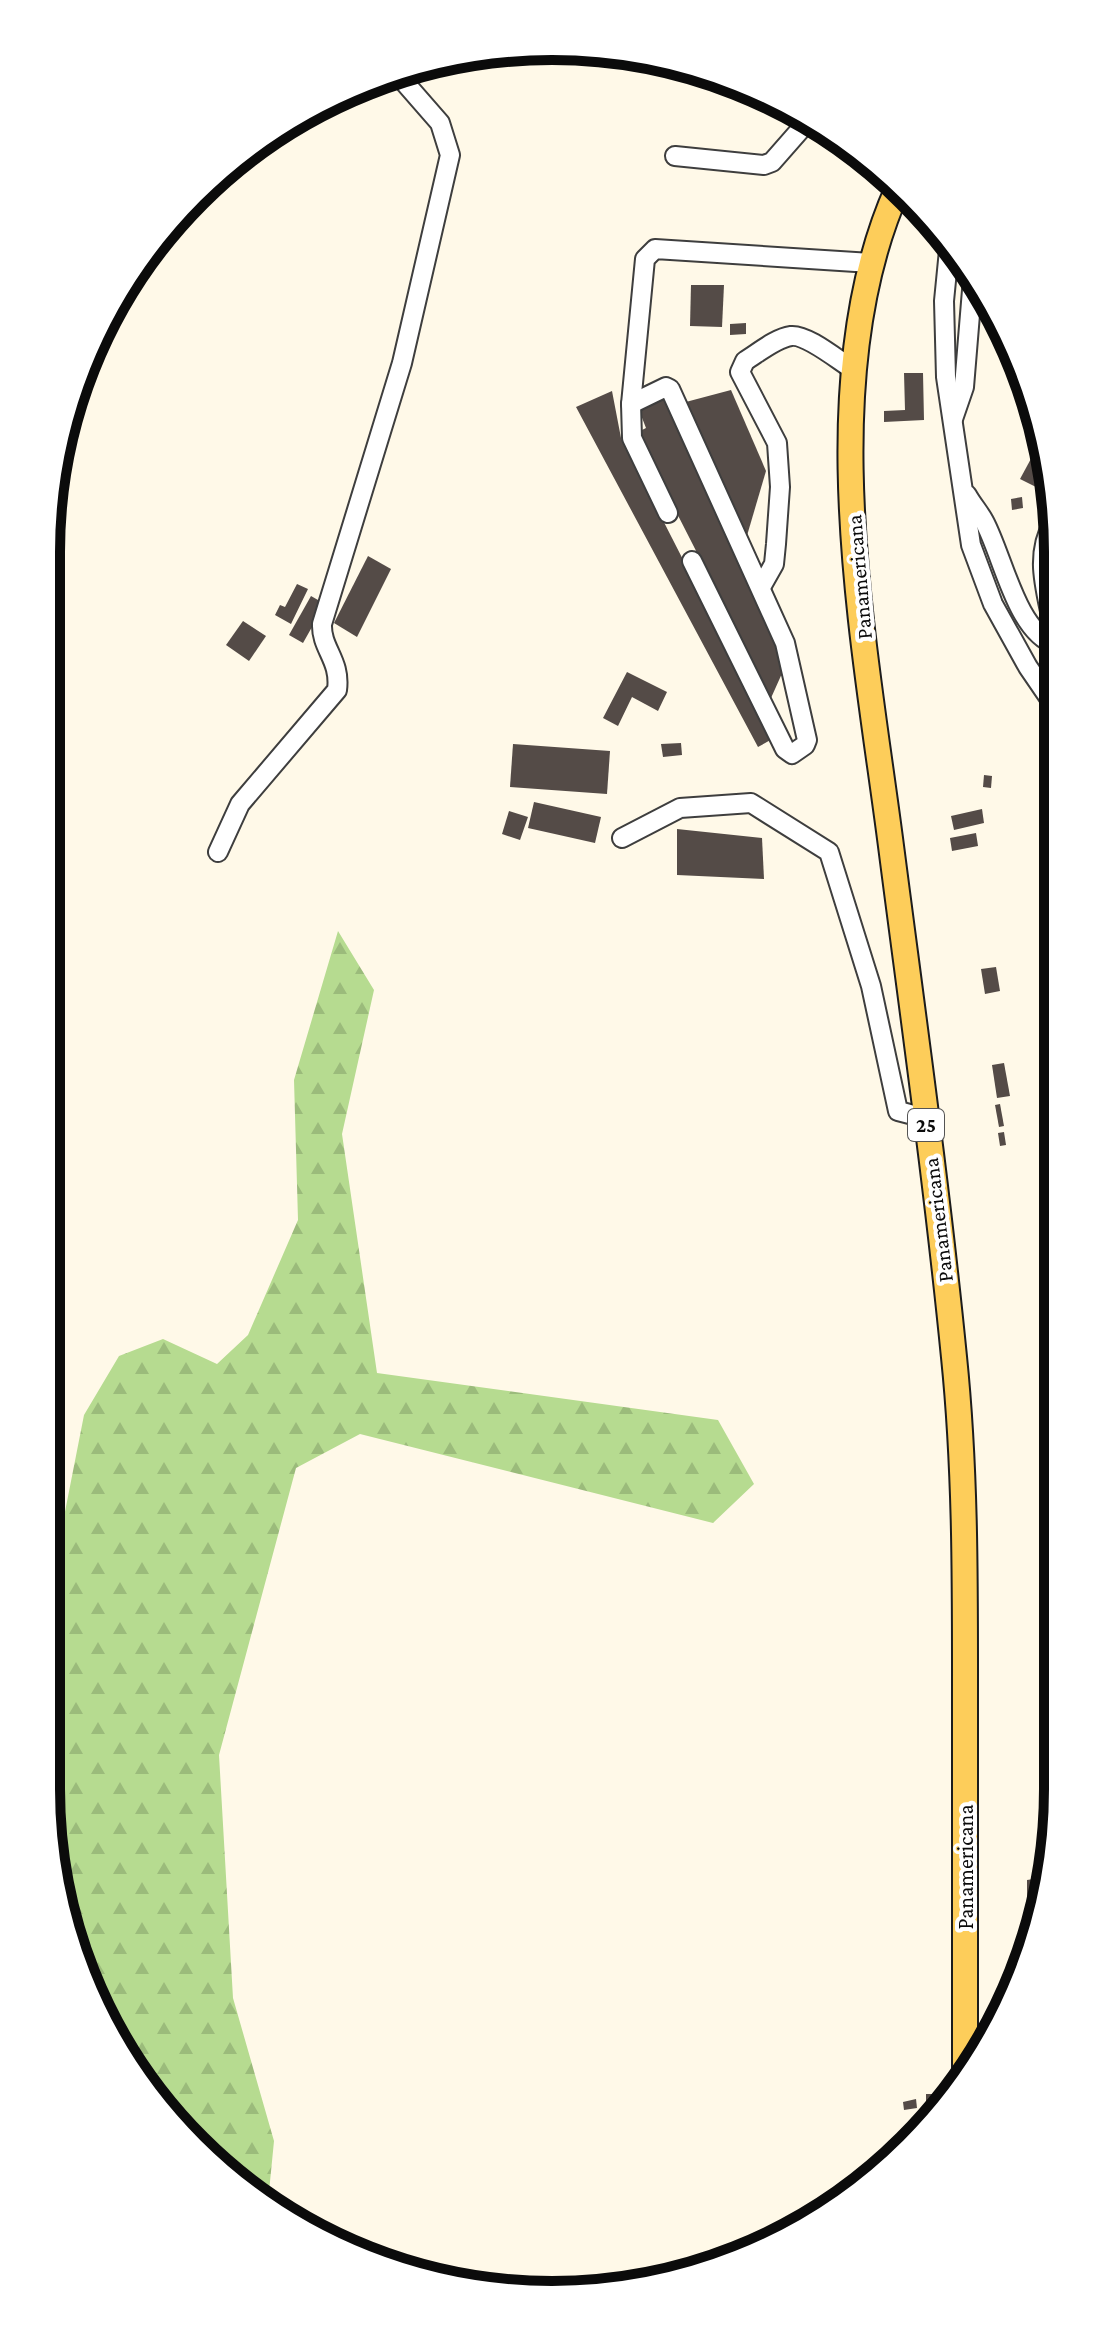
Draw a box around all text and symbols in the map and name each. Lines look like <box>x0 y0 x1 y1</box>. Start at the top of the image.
street label: Panamericana <box>841 514 877 640</box>
road number: 25 <box>908 1109 944 1141</box>
street label: Panamericana <box>918 1156 958 1284</box>
street label: Panamericana <box>953 1804 978 1930</box>

